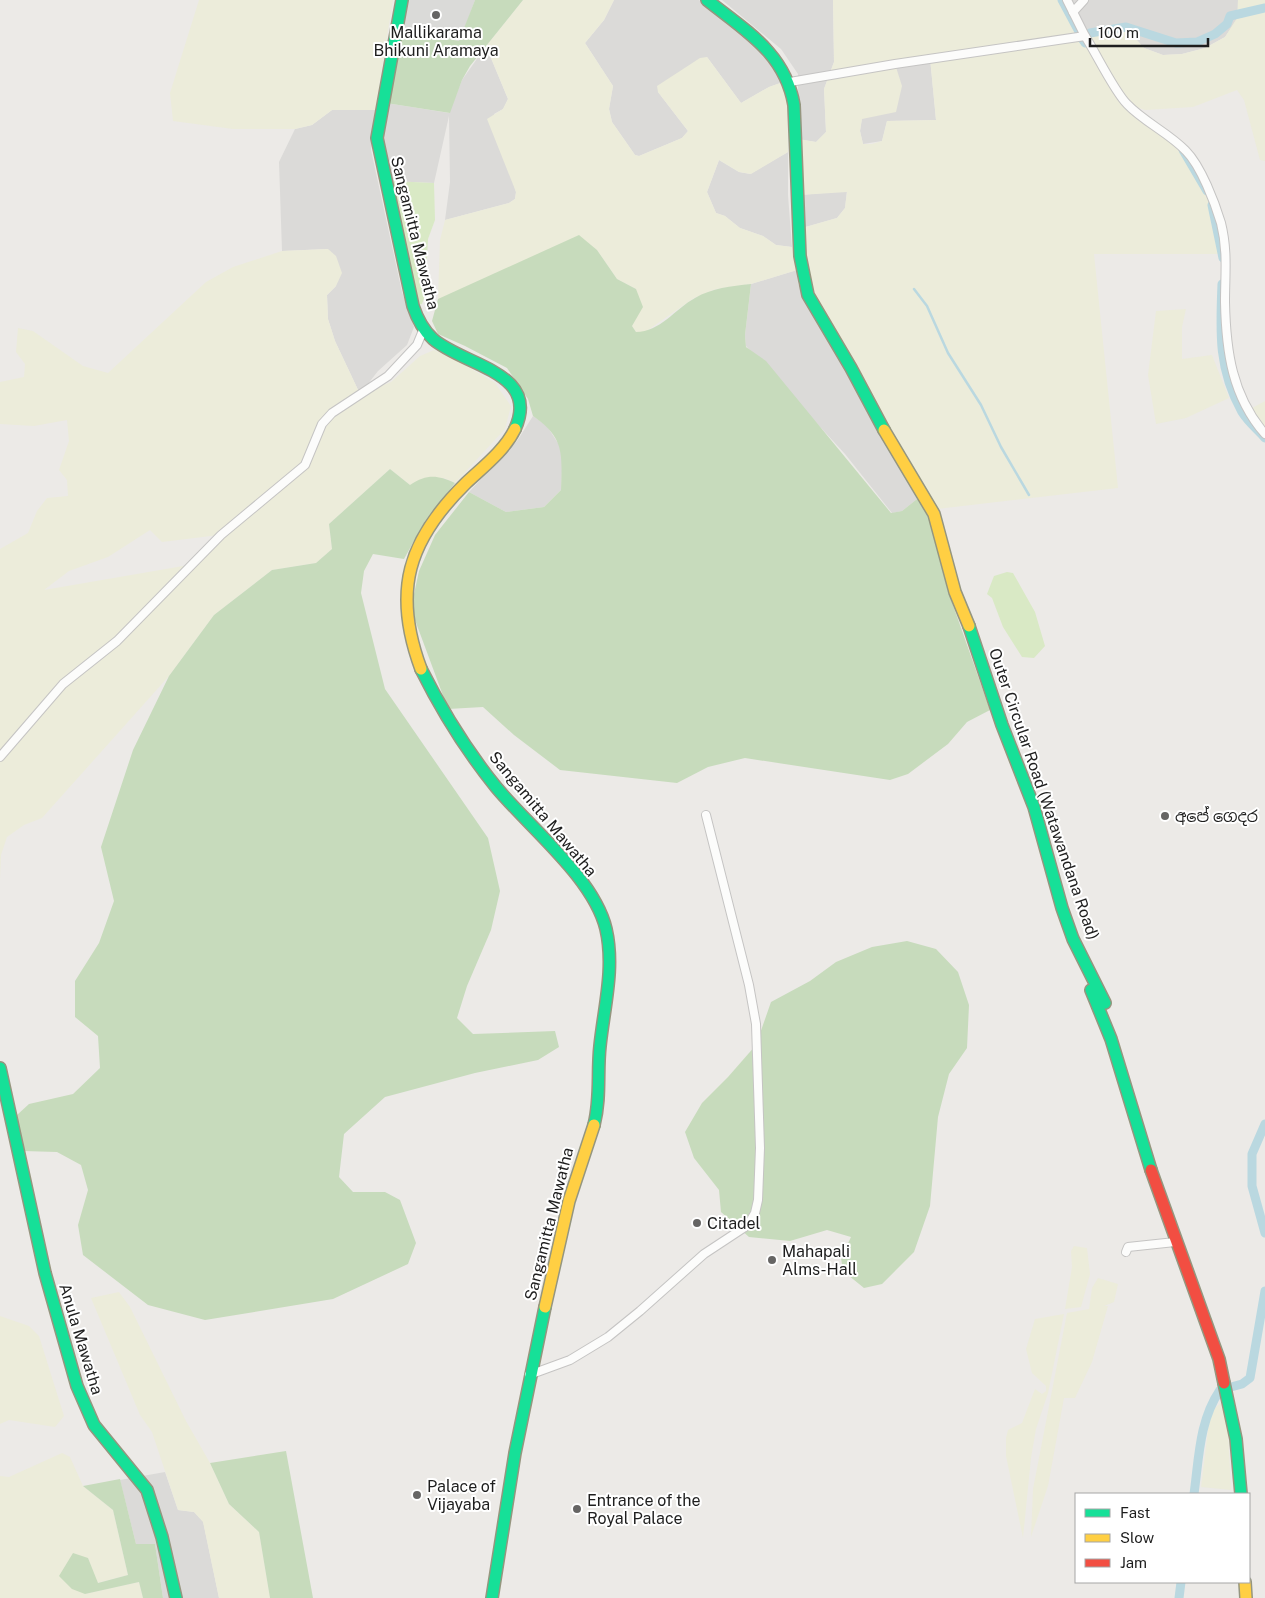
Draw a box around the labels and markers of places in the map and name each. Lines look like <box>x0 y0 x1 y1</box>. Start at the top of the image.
marker: Mallikarama Bhikuni Aramaya <box>430 9 442 21</box>
place label: Mallikarama Bhikuni Aramaya <box>373 23 499 60</box>
place label: අපේ ගෙදර <box>1175 806 1258 826</box>
marker: අපේ ගෙදර <box>1159 810 1171 822</box>
place label: Citadel <box>707 1214 761 1233</box>
marker: Citadel <box>691 1217 703 1229</box>
place label: Mahapali Alms-Hall <box>782 1242 857 1279</box>
marker: Mahapali Alms-Hall <box>766 1254 778 1266</box>
place label: Palace of Vijayaba <box>427 1477 496 1514</box>
marker: Palace of Vijayaba <box>411 1489 423 1501</box>
place label: Entrance of the Royal Palace <box>587 1491 701 1528</box>
marker: Entrance of the Royal Palace <box>571 1503 583 1515</box>

